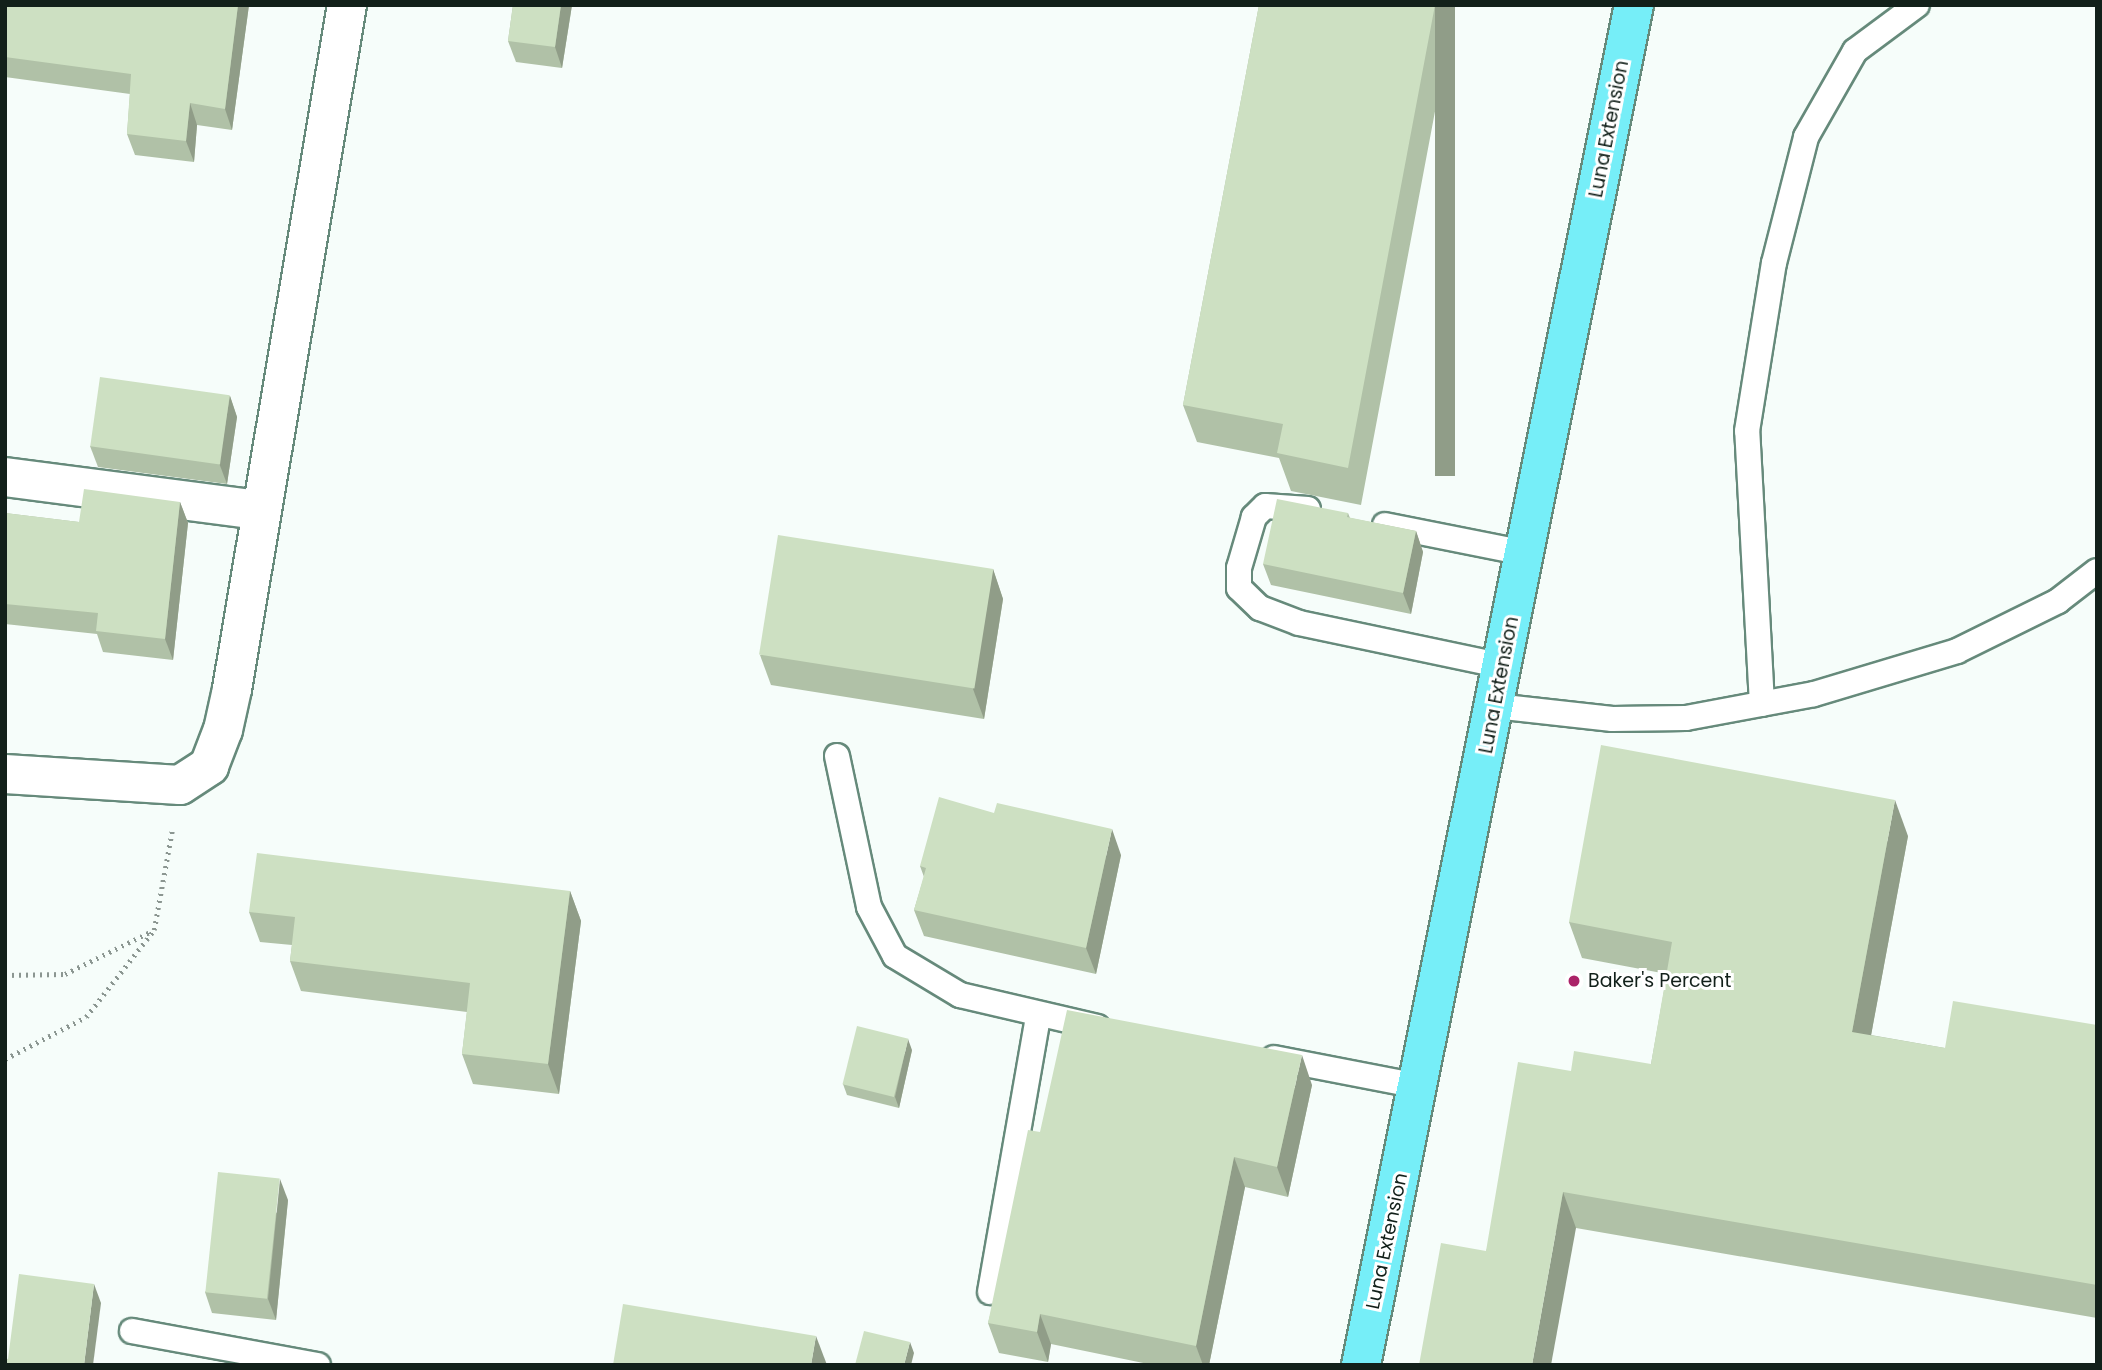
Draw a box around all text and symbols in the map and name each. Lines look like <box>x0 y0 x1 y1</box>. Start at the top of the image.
street label: Luna Extension <box>1585 59 1633 199</box>
street label: Luna Extension <box>1475 615 1523 755</box>
place label: Baker's Percent <box>1588 970 1731 992</box>
marker: Baker's Percent <box>1566 973 1582 989</box>
street label: Luna Extension <box>1361 1171 1413 1311</box>

